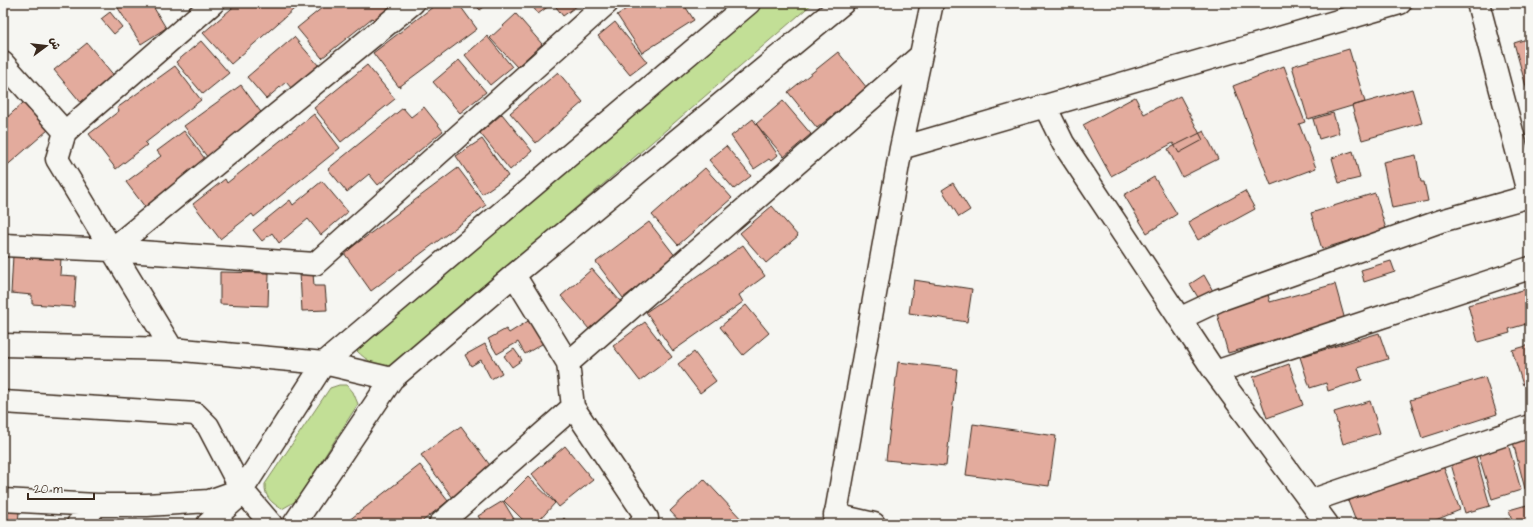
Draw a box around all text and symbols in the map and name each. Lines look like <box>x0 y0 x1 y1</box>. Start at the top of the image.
north arrow <box>26 26 66 66</box>
text: ش <box>46 36 64 51</box>
scale bar <box>28 475 94 501</box>
text: 20 m <box>34 481 63 498</box>

